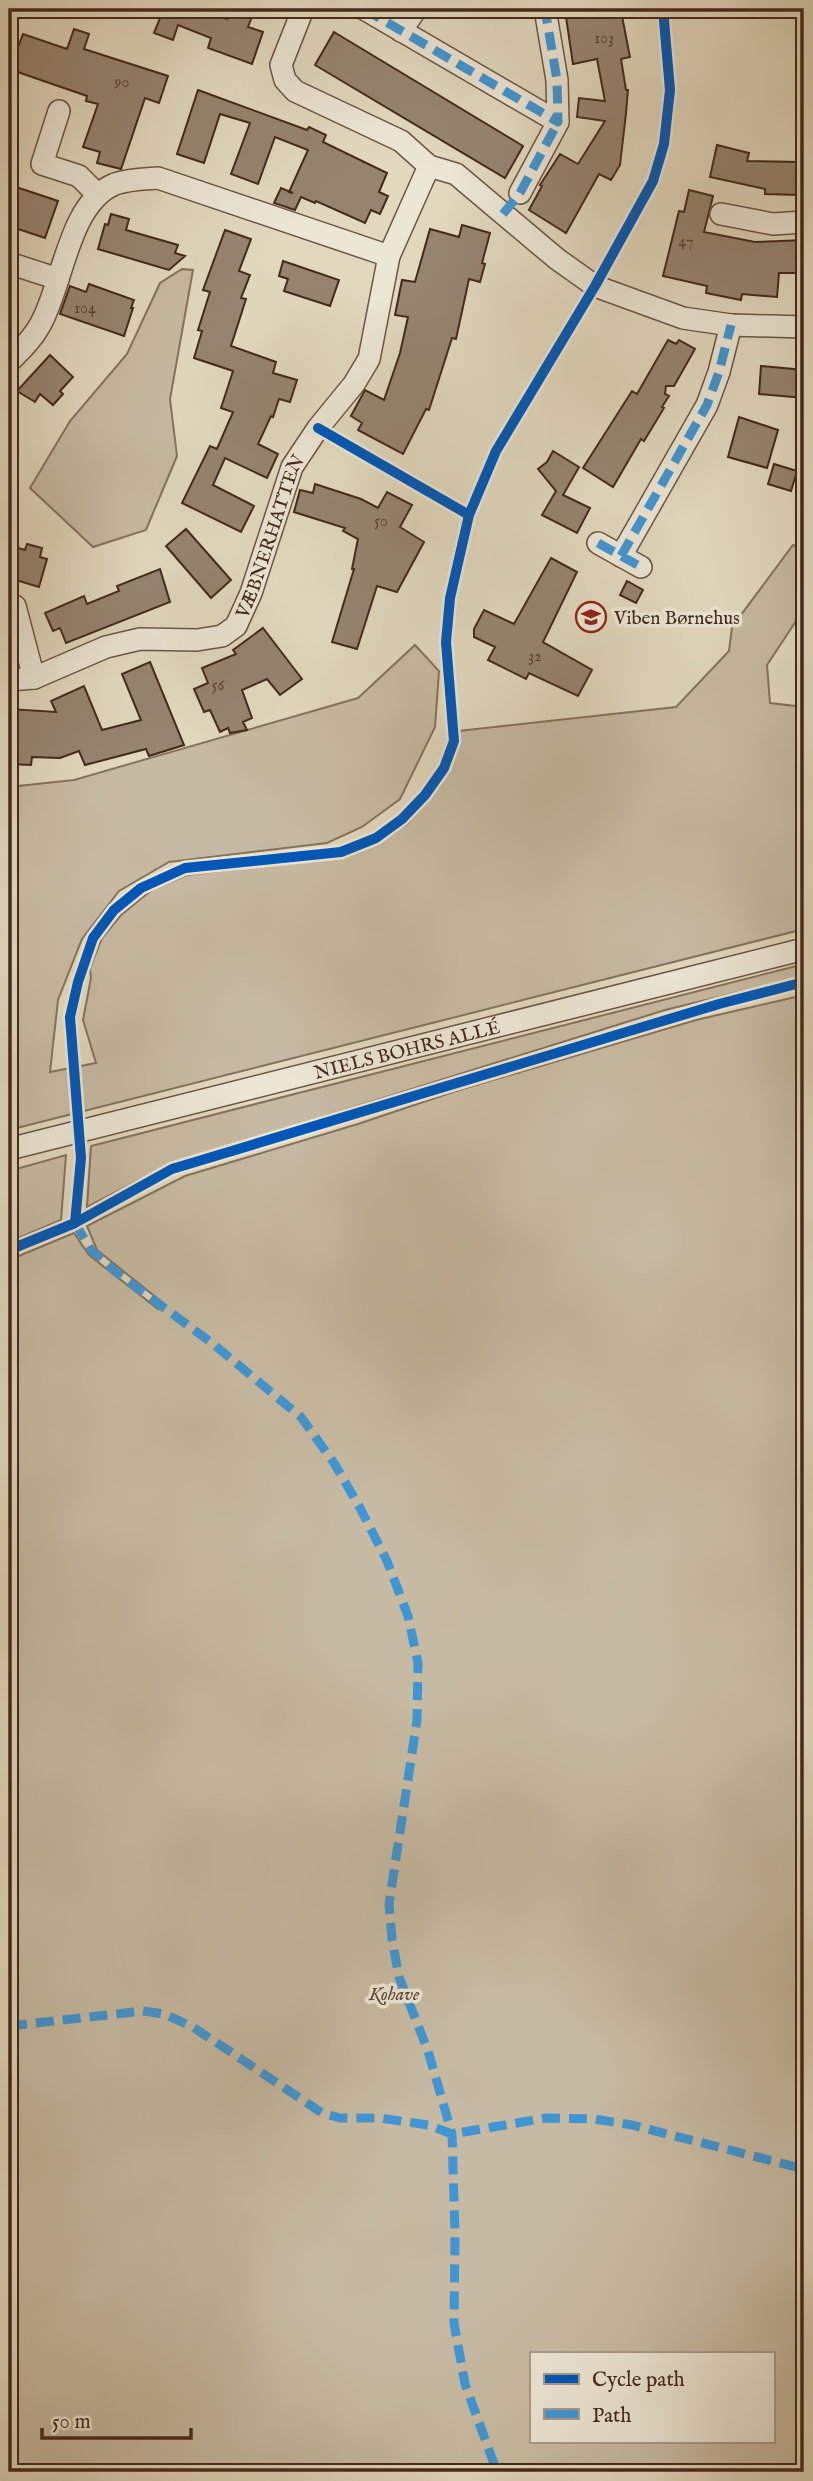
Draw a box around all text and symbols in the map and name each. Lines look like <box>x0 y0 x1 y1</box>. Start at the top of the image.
house number: 103 <box>594 29 614 49</box>
house number: 90 <box>114 73 130 93</box>
house number: 47 <box>679 232 693 252</box>
house number: 104 <box>74 299 96 319</box>
street label: VÆBNERHATTEN <box>231 451 311 623</box>
house number: 50 <box>374 512 388 532</box>
school or university icon: Viben Børnehus <box>574 600 608 634</box>
place label: Viben Børnehus <box>613 607 740 631</box>
house number: 32 <box>528 647 542 667</box>
house number: 56 <box>212 676 225 696</box>
street label: NIELS BOHRS ALLÉ <box>312 1015 503 1086</box>
park label: Kohave <box>368 1983 420 2007</box>
legend <box>530 2352 774 2442</box>
text: Cycle path <box>592 2367 685 2394</box>
scale bar <box>42 2397 191 2441</box>
text: Path <box>592 2403 631 2430</box>
text: 50 m <box>52 2409 91 2436</box>

